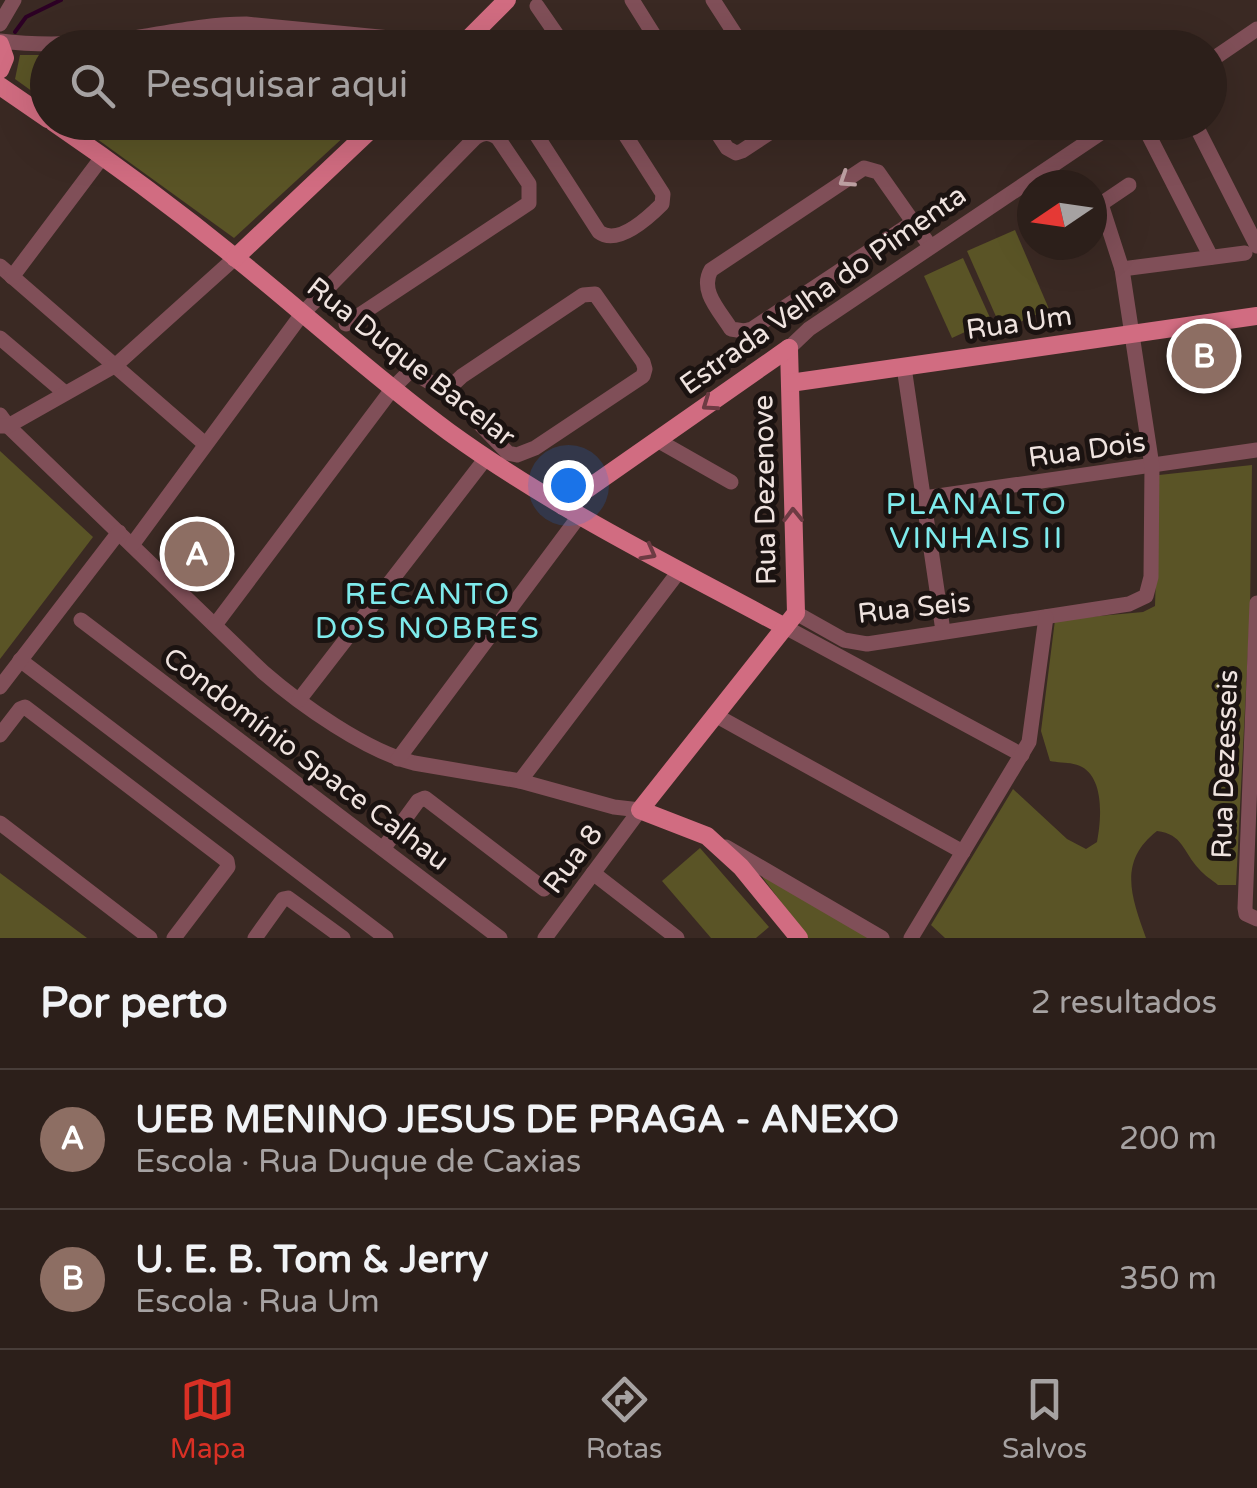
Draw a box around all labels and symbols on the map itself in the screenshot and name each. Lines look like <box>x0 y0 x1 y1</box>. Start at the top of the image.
one-way arrow <box>839 167 857 186</box>
north arrow <box>1017 170 1107 260</box>
street label: Estrada Velha do Pimenta <box>673 178 973 402</box>
street label: Rua Duque Bacelar <box>300 270 522 454</box>
street label: Rua Um <box>964 299 1074 347</box>
pin: B <box>1172 318 1236 394</box>
one-way arrow <box>701 392 720 410</box>
street label: Rua Dezenove <box>746 394 784 586</box>
street label: Rua Dois <box>1026 425 1148 475</box>
your location <box>543 460 594 511</box>
district label: PLANALTO VINHAIS II <box>886 486 1068 557</box>
one-way arrow <box>782 507 804 522</box>
pin: A <box>164 516 230 592</box>
one-way arrow <box>638 540 656 560</box>
district label: RECANTO DOS NOBRES <box>315 576 541 647</box>
street label: Rua Seis <box>856 585 972 631</box>
street label: Condomínio Space Calhau <box>156 640 456 878</box>
street label: Rua Dezesseis <box>1205 669 1245 859</box>
street label: Rua 8 <box>536 818 610 900</box>

